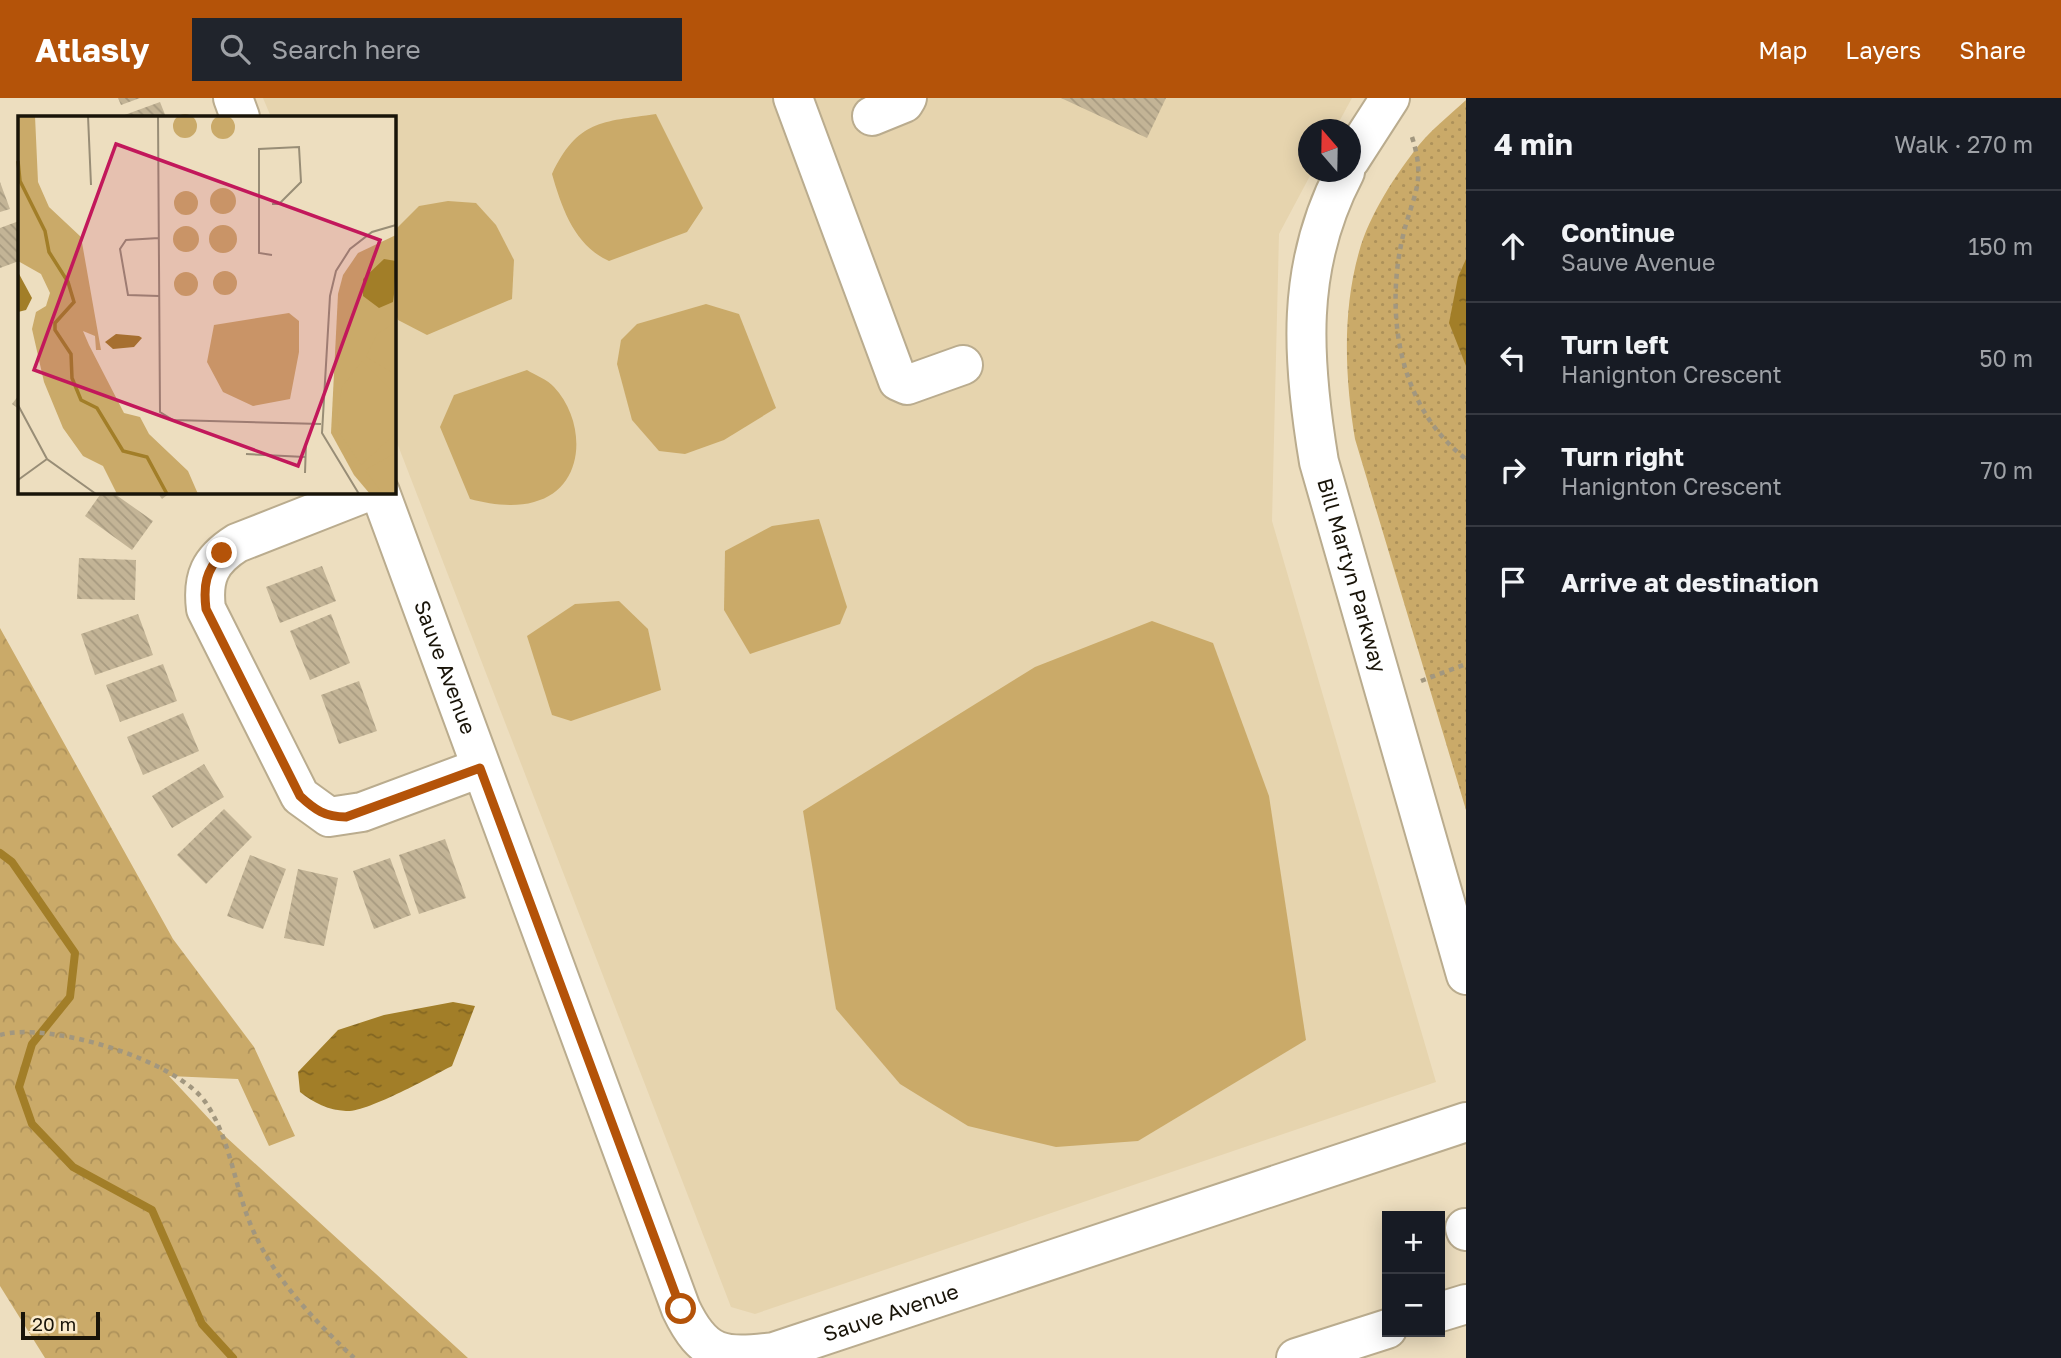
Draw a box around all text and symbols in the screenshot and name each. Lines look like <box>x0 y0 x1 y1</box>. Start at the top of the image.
search box <box>192 18 682 81</box>
text: Atlasly <box>35 30 150 69</box>
icon: search <box>216 30 254 68</box>
text: Search here <box>272 34 421 65</box>
text: Map <box>1758 35 1807 64</box>
text: Layers <box>1845 35 1921 64</box>
text: Share <box>1959 35 2026 64</box>
inset map <box>18 116 396 494</box>
north arrow <box>1298 119 1361 182</box>
text: 4 min <box>1494 126 1573 162</box>
text: Walk · 270 m <box>1894 130 2033 158</box>
text: Continue <box>1561 217 1675 248</box>
icon: ahead <box>1494 227 1532 265</box>
text: 150 m <box>1968 232 2033 260</box>
text: Sauve Avenue <box>1561 248 1715 276</box>
text: Turn left <box>1561 329 1669 360</box>
icon: left <box>1494 339 1532 377</box>
text: 50 m <box>1979 344 2033 372</box>
text: Hanignton Crescent <box>1561 360 1782 388</box>
text: Turn right <box>1561 441 1684 472</box>
icon: right <box>1494 451 1532 489</box>
text: 70 m <box>1980 456 2033 484</box>
text: Hanignton Crescent <box>1561 472 1782 500</box>
street label: Bill Martyn Parkway <box>1312 475 1393 676</box>
route end <box>206 537 237 568</box>
icon: arrive <box>1494 563 1532 601</box>
text: Arrive at destination <box>1561 567 1819 598</box>
street label: Sauve Avenue <box>409 596 482 738</box>
map controls <box>1382 1211 1445 1337</box>
button: + <box>1382 1211 1445 1274</box>
button: − <box>1382 1274 1445 1337</box>
street label: Sauve Avenue <box>820 1278 962 1347</box>
route start <box>665 1293 696 1324</box>
scale bar <box>21 1309 100 1341</box>
text: 20 m <box>32 1312 76 1335</box>

